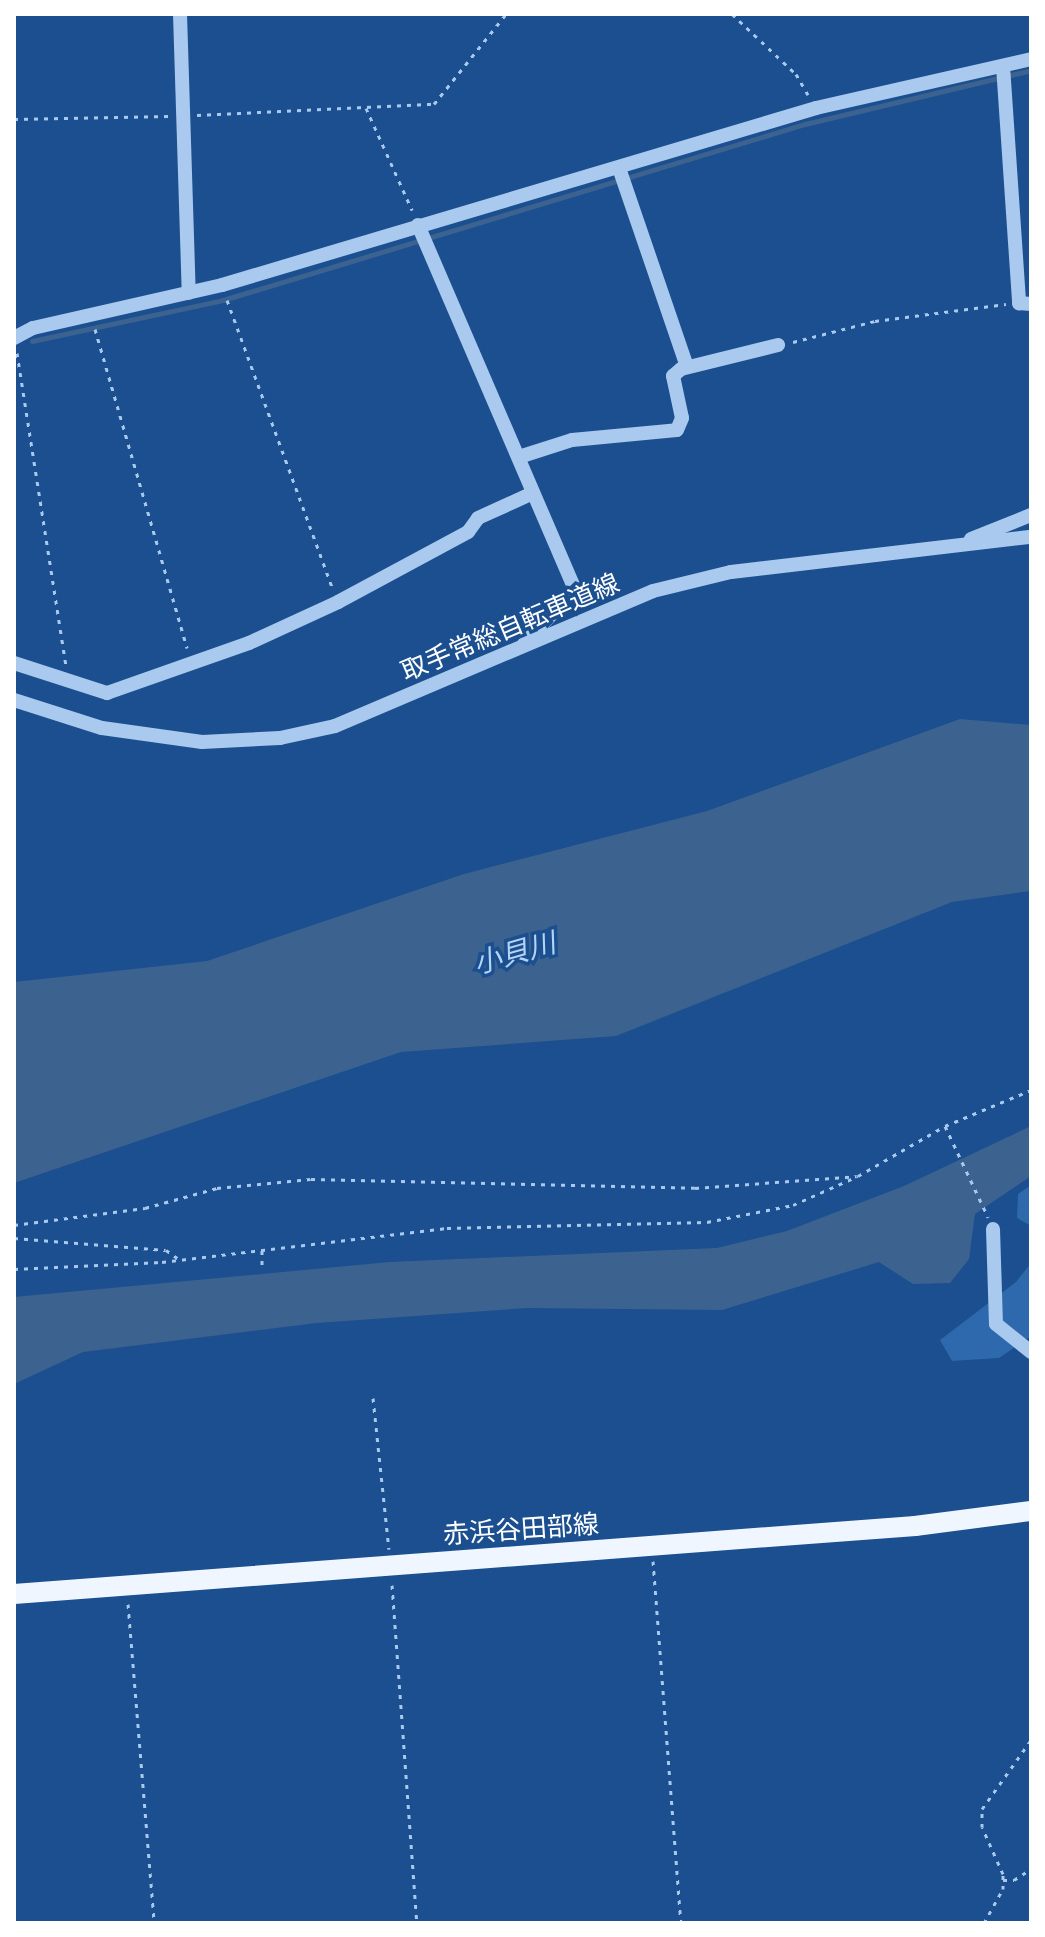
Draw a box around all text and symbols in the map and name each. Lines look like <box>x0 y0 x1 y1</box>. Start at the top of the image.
street label: 取手常総自転車道線 <box>396 567 624 687</box>
water label: 小貝川 <box>469 924 559 980</box>
street label: 赤浜谷田部線 <box>442 1508 600 1550</box>

